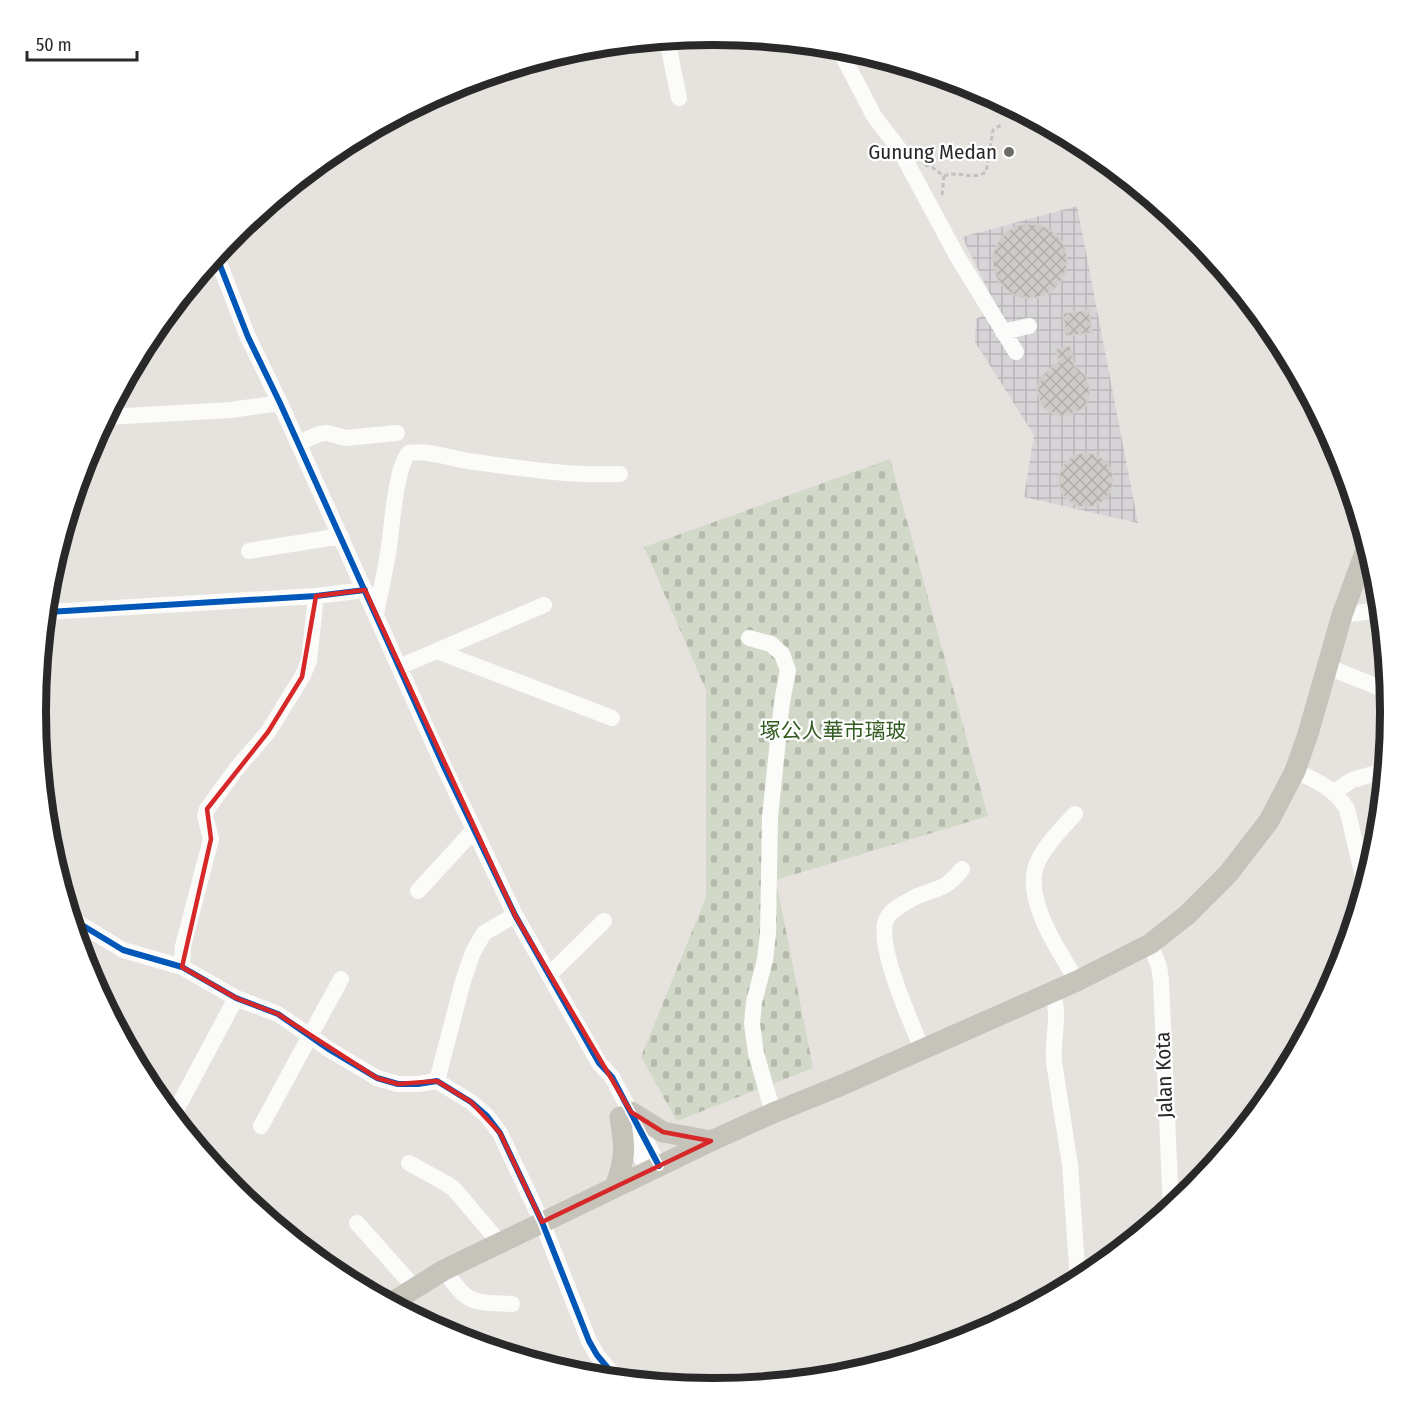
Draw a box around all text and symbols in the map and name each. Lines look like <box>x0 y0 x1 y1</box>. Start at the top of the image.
scale bar <box>27 24 136 62</box>
text: 50 m <box>36 34 72 56</box>
place label: Gunung Medan <box>868 139 997 165</box>
marker: Gunung Medan <box>1002 145 1016 159</box>
park label: 塚公人華市璃玻 <box>760 718 907 744</box>
street label: Jalan Kota <box>1149 1031 1179 1119</box>

